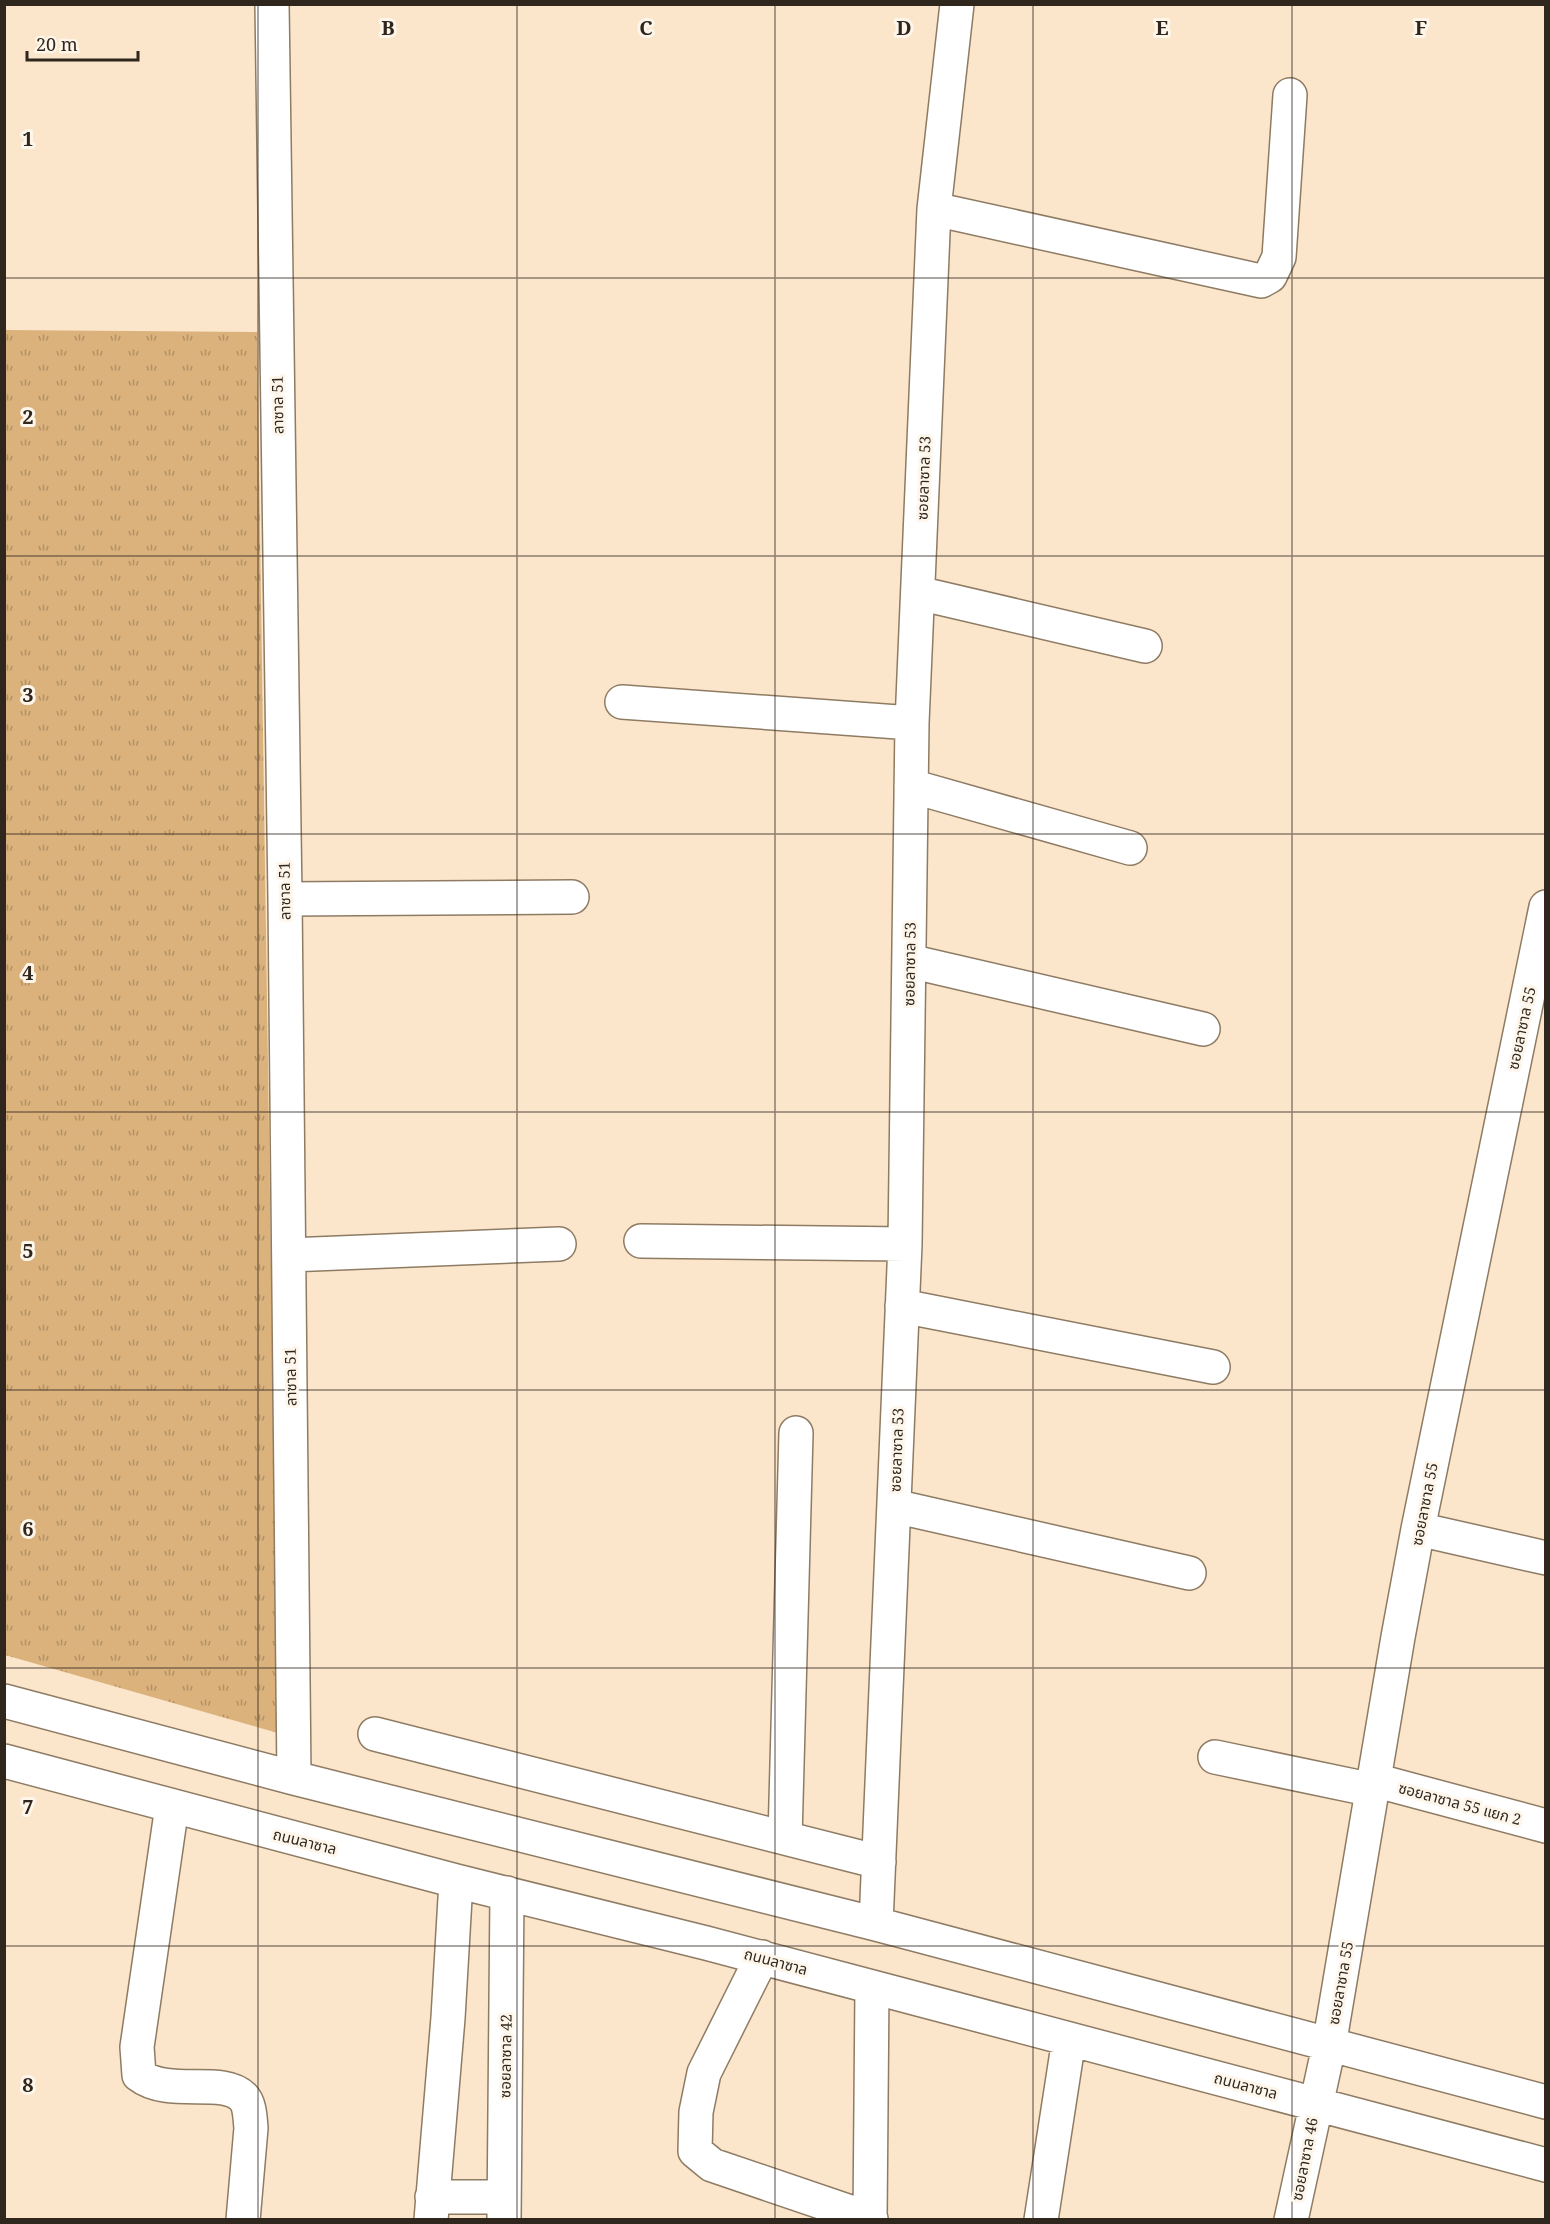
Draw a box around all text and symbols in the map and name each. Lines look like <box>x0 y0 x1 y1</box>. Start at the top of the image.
text: B <box>381 14 395 41</box>
text: C <box>639 14 653 41</box>
text: D <box>896 14 912 41</box>
text: E <box>1155 14 1169 41</box>
text: F <box>1415 14 1427 41</box>
scale bar <box>27 24 138 62</box>
text: 20 m <box>36 32 78 56</box>
text: 1 <box>22 125 34 152</box>
street label: ลาซาล 51 <box>266 376 288 434</box>
text: 2 <box>22 403 34 430</box>
street label: ซอยลาซาล 53 <box>912 436 934 520</box>
text: 3 <box>22 681 34 708</box>
street label: ลาซาล 51 <box>273 862 295 920</box>
street label: ซอยลาซาล 53 <box>898 922 920 1006</box>
text: 4 <box>22 959 34 986</box>
street label: ซอยลาซาล 55 <box>1502 985 1540 1071</box>
text: 5 <box>22 1237 34 1264</box>
street label: ลาซาล 51 <box>279 1348 301 1406</box>
street label: ซอยลาซาล 53 <box>885 1408 907 1492</box>
street label: ซอยลาซาล 55 <box>1406 1461 1442 1547</box>
text: 6 <box>22 1515 34 1542</box>
street label: ซอยลาซาล 55 แยก 2 <box>1396 1777 1524 1829</box>
text: 7 <box>22 1793 34 1820</box>
street label: ถนนลาซาล <box>271 1823 339 1859</box>
street label: ซอยลาซาล 55 <box>1323 1940 1357 2026</box>
street label: ถนนลาซาล <box>742 1943 810 1979</box>
street label: ซอยลาซาล 42 <box>494 2014 516 2098</box>
street label: ถนนลาซาล <box>1212 2067 1280 2103</box>
text: 8 <box>22 2071 34 2098</box>
street label: ซอยลาซาล 46 <box>1286 2116 1322 2202</box>

